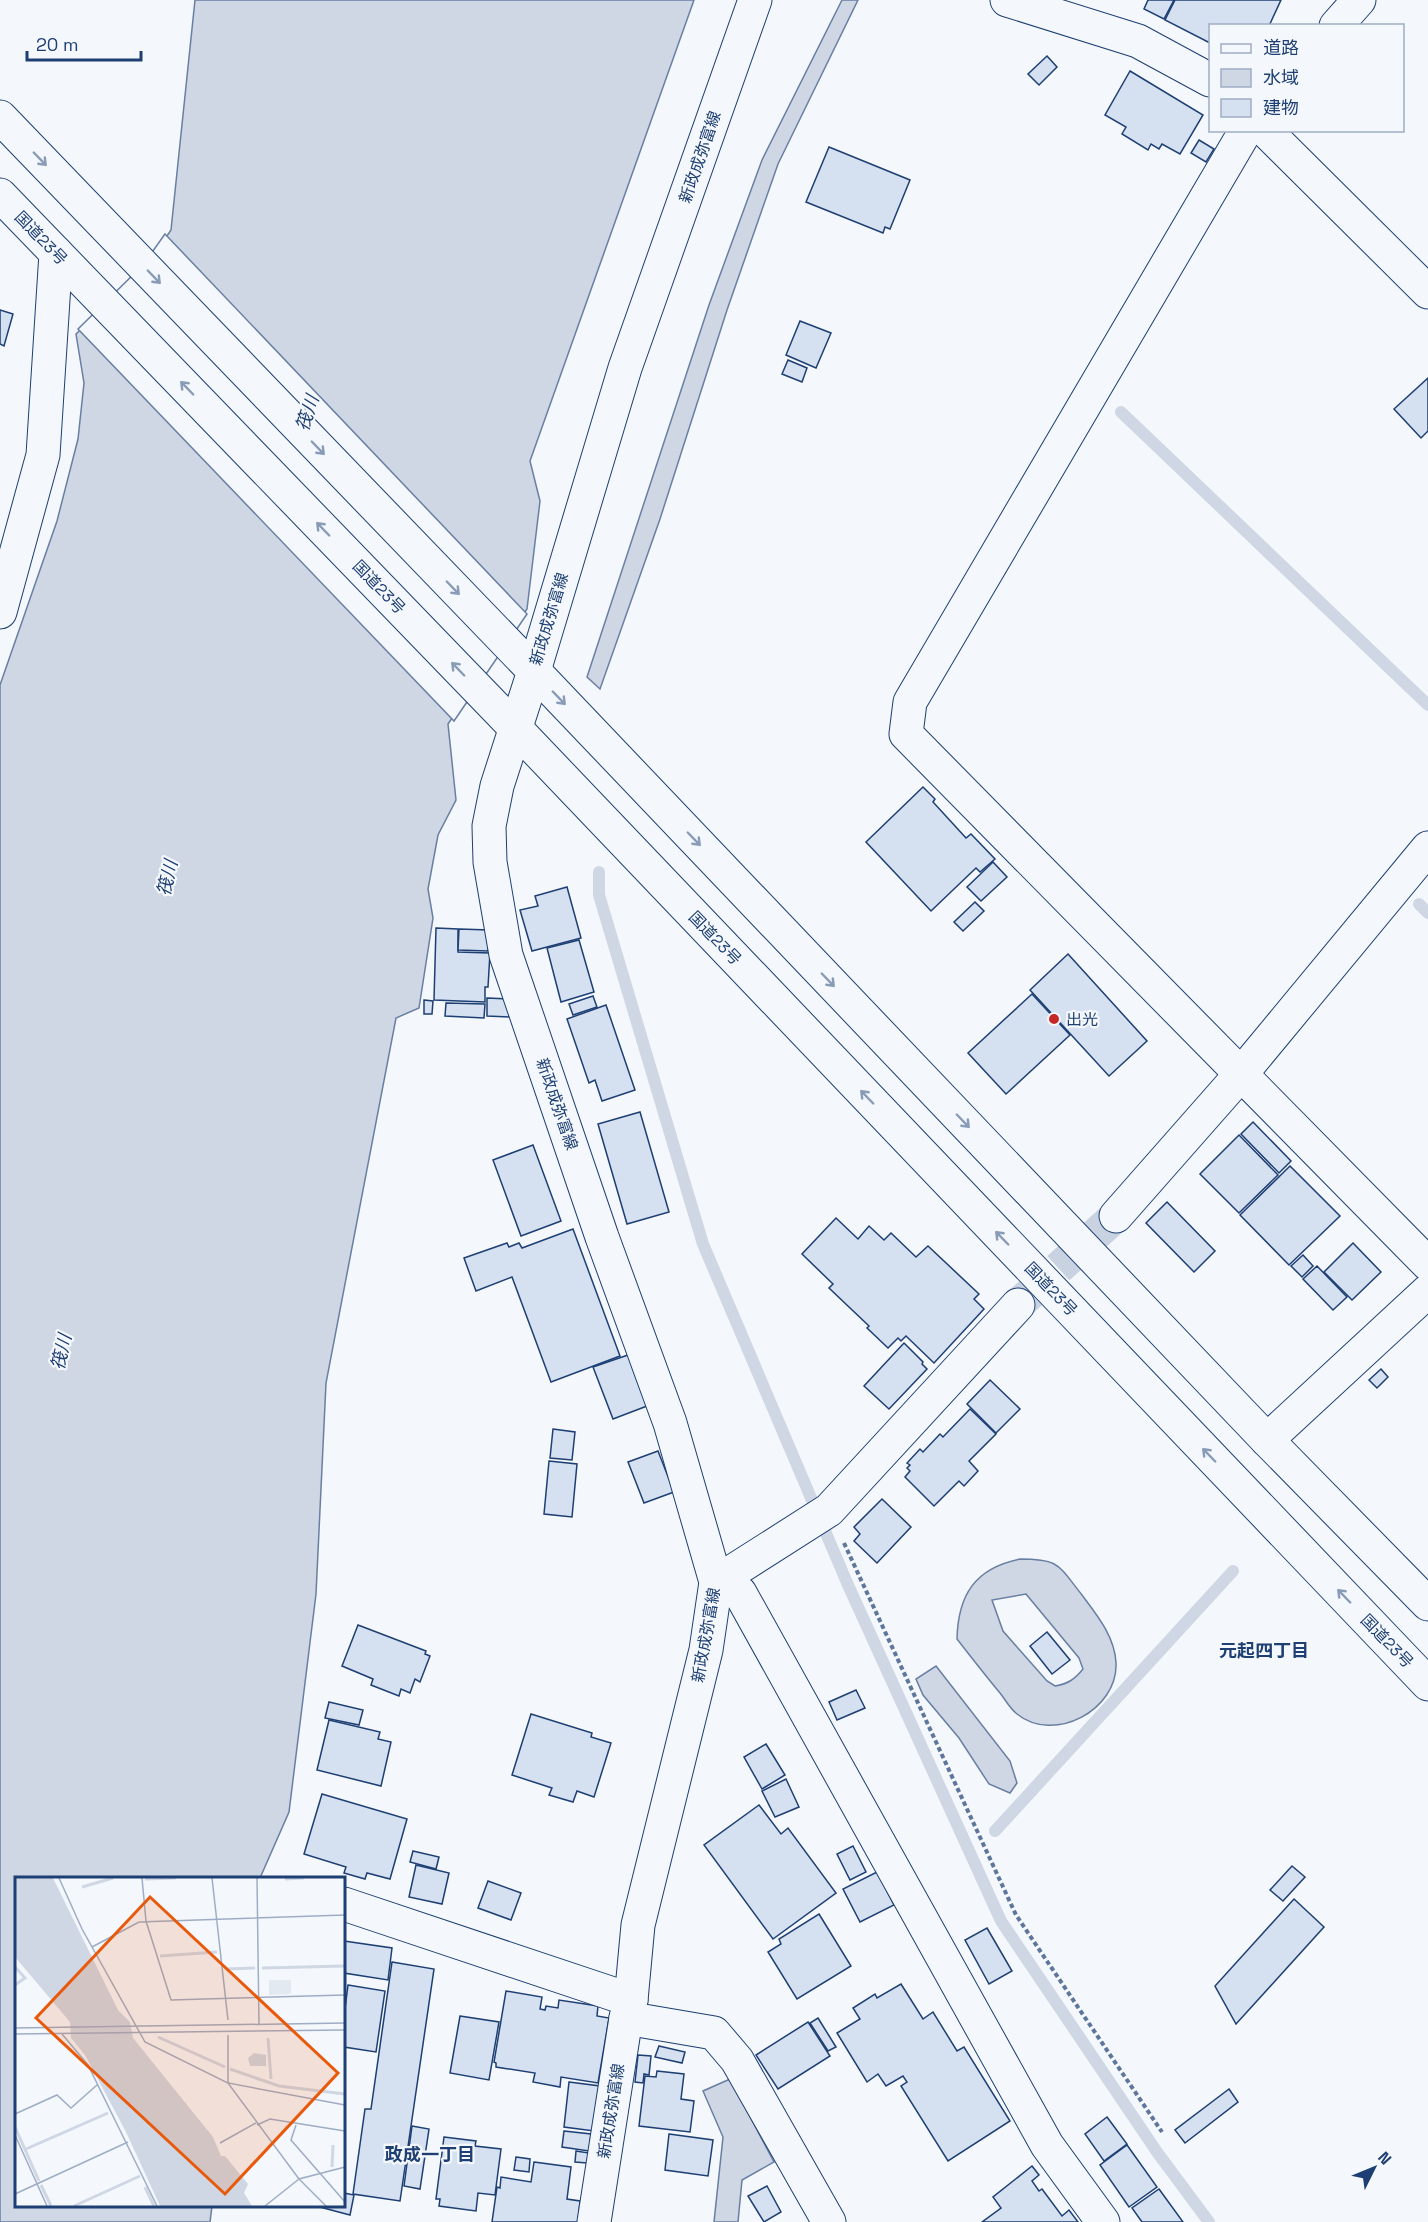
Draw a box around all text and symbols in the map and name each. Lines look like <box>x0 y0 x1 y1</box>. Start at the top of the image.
scale bar <box>27 24 141 62</box>
legend <box>1209 24 1404 132</box>
text: 20 m <box>36 33 79 56</box>
text: 道路 <box>1263 36 1299 59</box>
text: 水域 <box>1263 66 1299 89</box>
text: 建物 <box>1263 96 1299 119</box>
street label: 新政成弥富線 <box>674 108 726 206</box>
one-way arrow <box>33 152 48 167</box>
street label: 国道23号 <box>10 207 72 269</box>
one-way arrow <box>147 270 161 285</box>
one-way arrow <box>180 381 195 396</box>
water label: 筏川 <box>291 390 324 434</box>
one-way arrow <box>311 440 325 455</box>
one-way arrow <box>315 521 330 536</box>
street label: 国道23号 <box>348 556 410 618</box>
street label: 新政成弥富線 <box>525 570 573 668</box>
one-way arrow <box>446 581 461 596</box>
one-way arrow <box>451 661 466 676</box>
one-way arrow <box>552 690 566 705</box>
one-way arrow <box>686 831 700 846</box>
water label: 筏川 <box>152 856 183 898</box>
street label: 国道23号 <box>684 907 746 969</box>
one-way arrow <box>821 973 835 988</box>
place label: 出光 <box>1066 1009 1098 1030</box>
marker: 出光 <box>1047 1012 1061 1026</box>
street label: 新政成弥富線 <box>531 1055 583 1153</box>
one-way arrow <box>860 1090 874 1105</box>
one-way arrow <box>956 1114 970 1129</box>
one-way arrow <box>995 1231 1009 1246</box>
street label: 国道23号 <box>1020 1258 1082 1320</box>
water label: 筏川 <box>46 1330 77 1372</box>
one-way arrow <box>1203 1448 1217 1463</box>
street label: 新政成弥富線 <box>687 1586 725 1684</box>
one-way arrow <box>1337 1588 1351 1603</box>
street label: 国道23号 <box>1356 1610 1418 1672</box>
district label: 元起四丁目 <box>1219 1639 1309 1662</box>
inset map <box>15 1877 345 2207</box>
street label: 新政成弥富線 <box>593 2062 629 2160</box>
north arrow <box>1344 2138 1404 2198</box>
district label: 政成一丁目 <box>385 2143 475 2166</box>
text: N <box>1373 2147 1396 2169</box>

